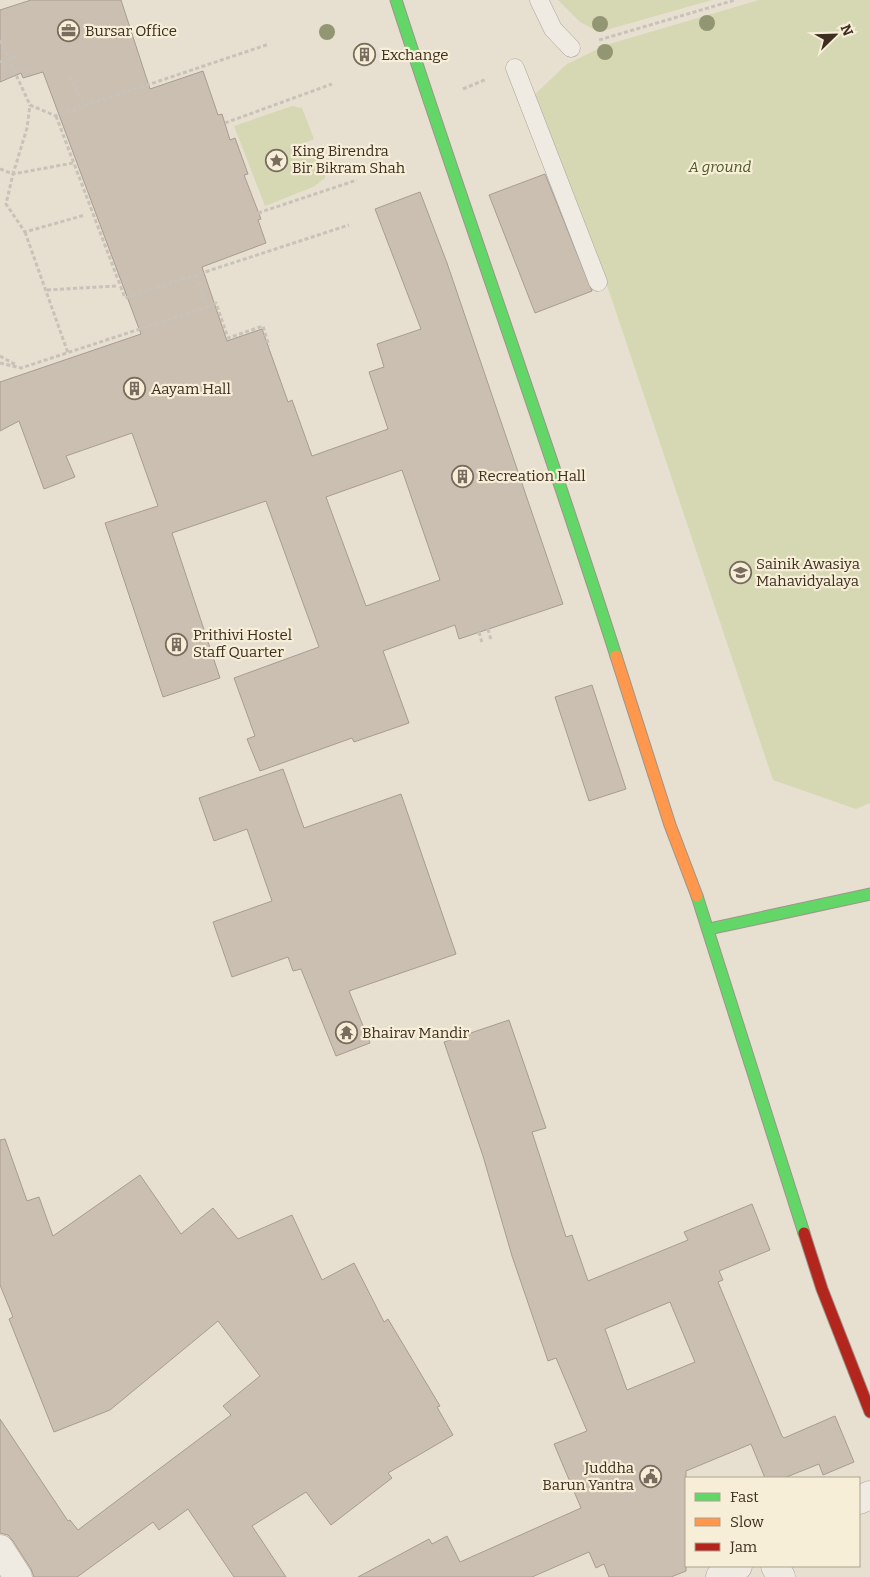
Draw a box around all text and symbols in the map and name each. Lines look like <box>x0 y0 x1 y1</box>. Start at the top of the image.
north arrow <box>810 10 860 60</box>
office icon: Bursar Office <box>57 19 81 43</box>
place label: Bursar Office <box>85 22 177 40</box>
text: N <box>837 22 857 39</box>
building icon: Exchange <box>353 43 377 67</box>
place label: Exchange <box>381 46 449 64</box>
place label: King Birendra Bir Bikram Shah <box>292 142 406 177</box>
place icon: King Birendra Bir Bikram Shah <box>264 148 288 172</box>
park label: A ground <box>688 158 752 176</box>
building icon: Aayam Hall <box>123 377 147 401</box>
place label: Aayam Hall <box>151 380 231 398</box>
building icon: Recreation Hall <box>450 464 474 488</box>
place label: Recreation Hall <box>478 467 586 485</box>
place label: Sainik Awasiya Mahavidyalaya <box>756 555 860 590</box>
school or university icon: Sainik Awasiya Mahavidyalaya <box>728 561 752 585</box>
place label: Prithivi Hostel Staff Quarter <box>193 626 292 661</box>
building icon: Prithivi Hostel Staff Quarter <box>165 632 189 656</box>
temple icon: Bhairav Mandir <box>334 1021 358 1045</box>
place label: Bhairav Mandir <box>362 1024 470 1042</box>
place label: Juddha Barun Yantra <box>542 1459 634 1494</box>
public building icon: Juddha Barun Yantra <box>638 1465 662 1489</box>
legend <box>685 1477 860 1567</box>
text: Fast <box>730 1488 759 1506</box>
text: Slow <box>730 1513 765 1531</box>
text: Jam <box>729 1538 758 1556</box>

